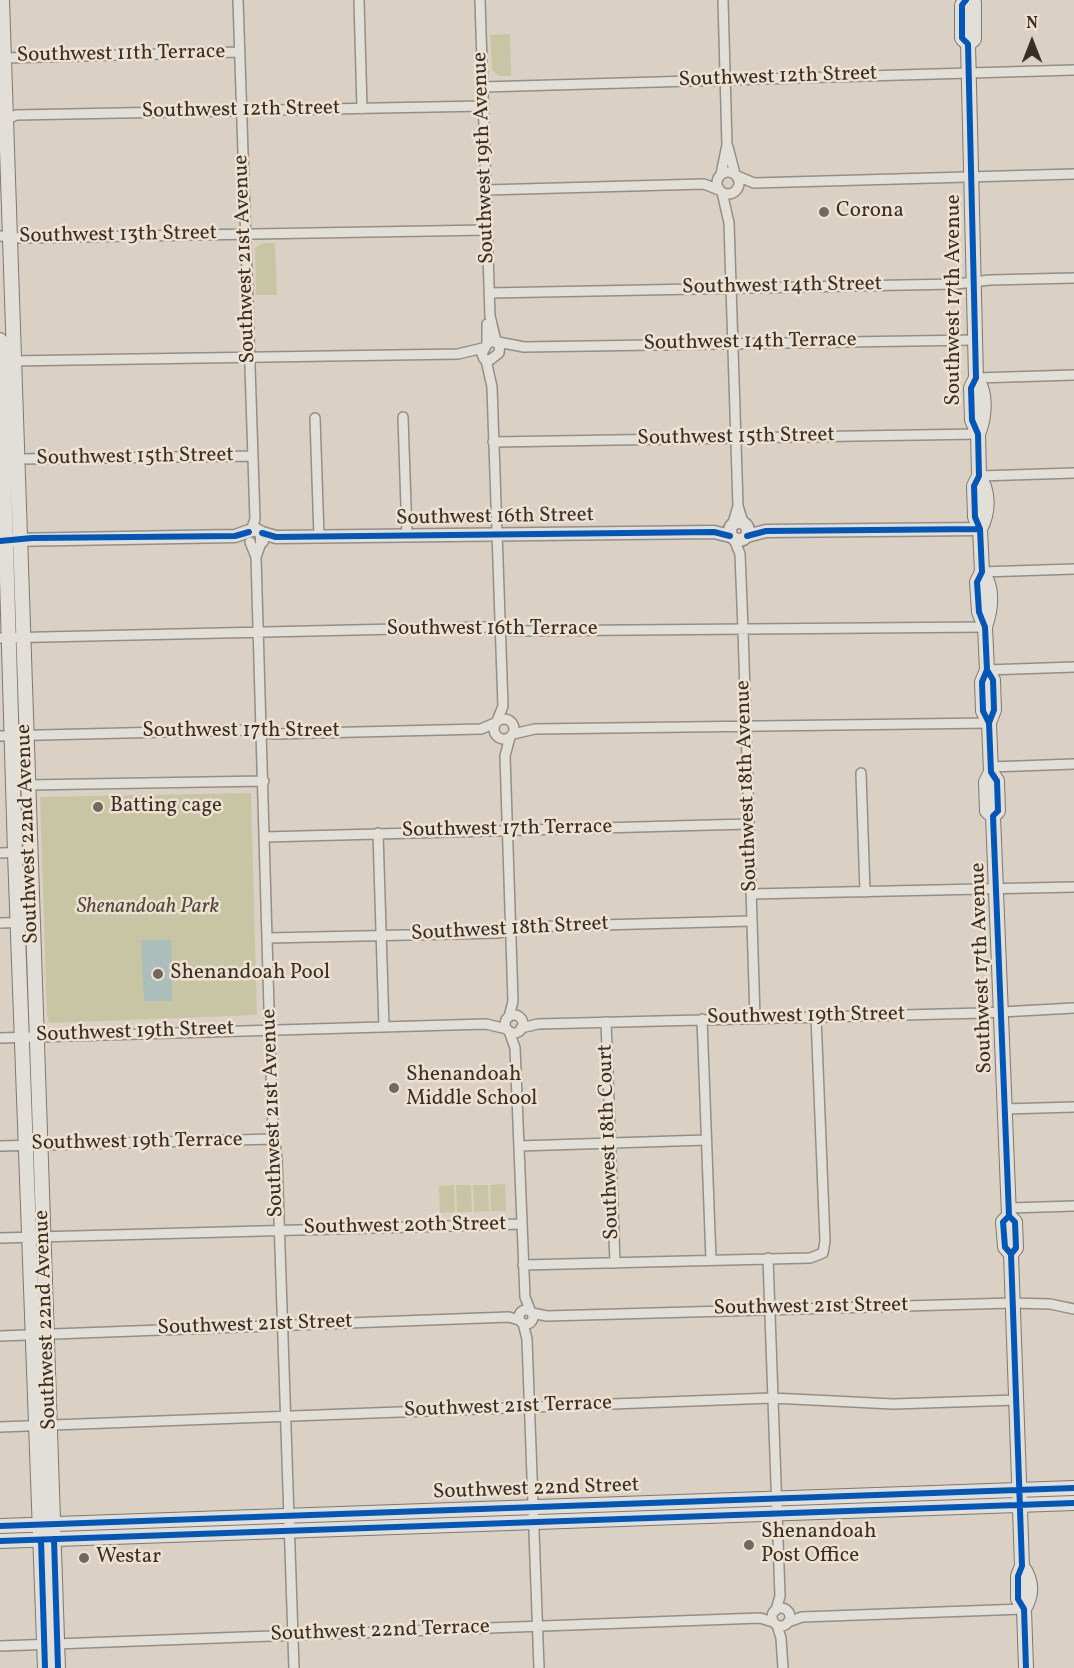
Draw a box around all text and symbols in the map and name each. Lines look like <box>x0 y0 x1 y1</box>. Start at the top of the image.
north arrow <box>1002 12 1062 72</box>
text: N <box>1026 13 1038 35</box>
street label: Southwest 11th Terrace <box>16 41 226 69</box>
street label: Southwest 19th Avenue <box>469 52 501 264</box>
street label: Southwest 12th Street <box>678 62 878 94</box>
street label: Southwest 12th Street <box>141 97 341 125</box>
street label: Southwest 21st Avenue <box>230 154 262 364</box>
street label: Southwest 17th Avenue <box>942 194 968 406</box>
place label: Corona <box>836 199 904 225</box>
marker: Corona <box>817 205 831 219</box>
street label: Southwest 13th Street <box>19 222 217 250</box>
street label: Southwest 14th Street <box>682 273 882 301</box>
street label: Southwest 14th Terrace <box>643 329 857 357</box>
street label: Southwest 15th Street <box>637 424 835 452</box>
street label: Southwest 15th Street <box>36 444 234 472</box>
street label: Southwest 16th Street <box>396 504 594 532</box>
street label: Southwest 16th Terrace <box>386 617 598 643</box>
street label: Southwest 18th Avenue <box>732 680 764 892</box>
street label: Southwest 17th Street <box>142 719 340 745</box>
street label: Southwest 22nd Avenue <box>13 724 45 944</box>
place label: Batting cage <box>110 794 222 820</box>
marker: Batting cage <box>91 800 105 814</box>
street label: Southwest 17th Terrace <box>401 816 613 844</box>
street label: Southwest 17th Avenue <box>967 862 999 1074</box>
park label: Shenandoah Park <box>77 895 219 921</box>
street label: Southwest 18th Street <box>410 912 610 948</box>
place label: Shenandoah Pool <box>170 961 330 987</box>
marker: Shenandoah Pool <box>151 967 165 981</box>
street label: Southwest 19th Street <box>707 1003 905 1031</box>
street label: Southwest 21st Avenue <box>258 1008 290 1218</box>
street label: Southwest 19th Street <box>35 1017 235 1049</box>
street label: Southwest 18th Court <box>594 1044 626 1240</box>
place label: Shenandoah Middle School <box>406 1063 537 1113</box>
marker: Shenandoah Middle School <box>387 1081 401 1095</box>
street label: Southwest 19th Terrace <box>31 1129 243 1157</box>
street label: Southwest 22nd Avenue <box>31 1210 63 1430</box>
street label: Southwest 20th Street <box>303 1213 507 1241</box>
street label: Southwest 21st Street <box>713 1294 909 1322</box>
street label: Southwest 21st Street <box>157 1310 353 1342</box>
street label: Southwest 21st Terrace <box>403 1392 613 1424</box>
street label: Southwest 22nd Street <box>432 1474 640 1506</box>
place label: Shenandoah Post Office <box>761 1520 877 1570</box>
marker: Shenandoah Post Office <box>742 1538 756 1552</box>
place label: Westar <box>96 1545 161 1571</box>
marker: Westar <box>77 1551 91 1565</box>
street label: Southwest 22nd Terrace <box>270 1616 490 1648</box>

